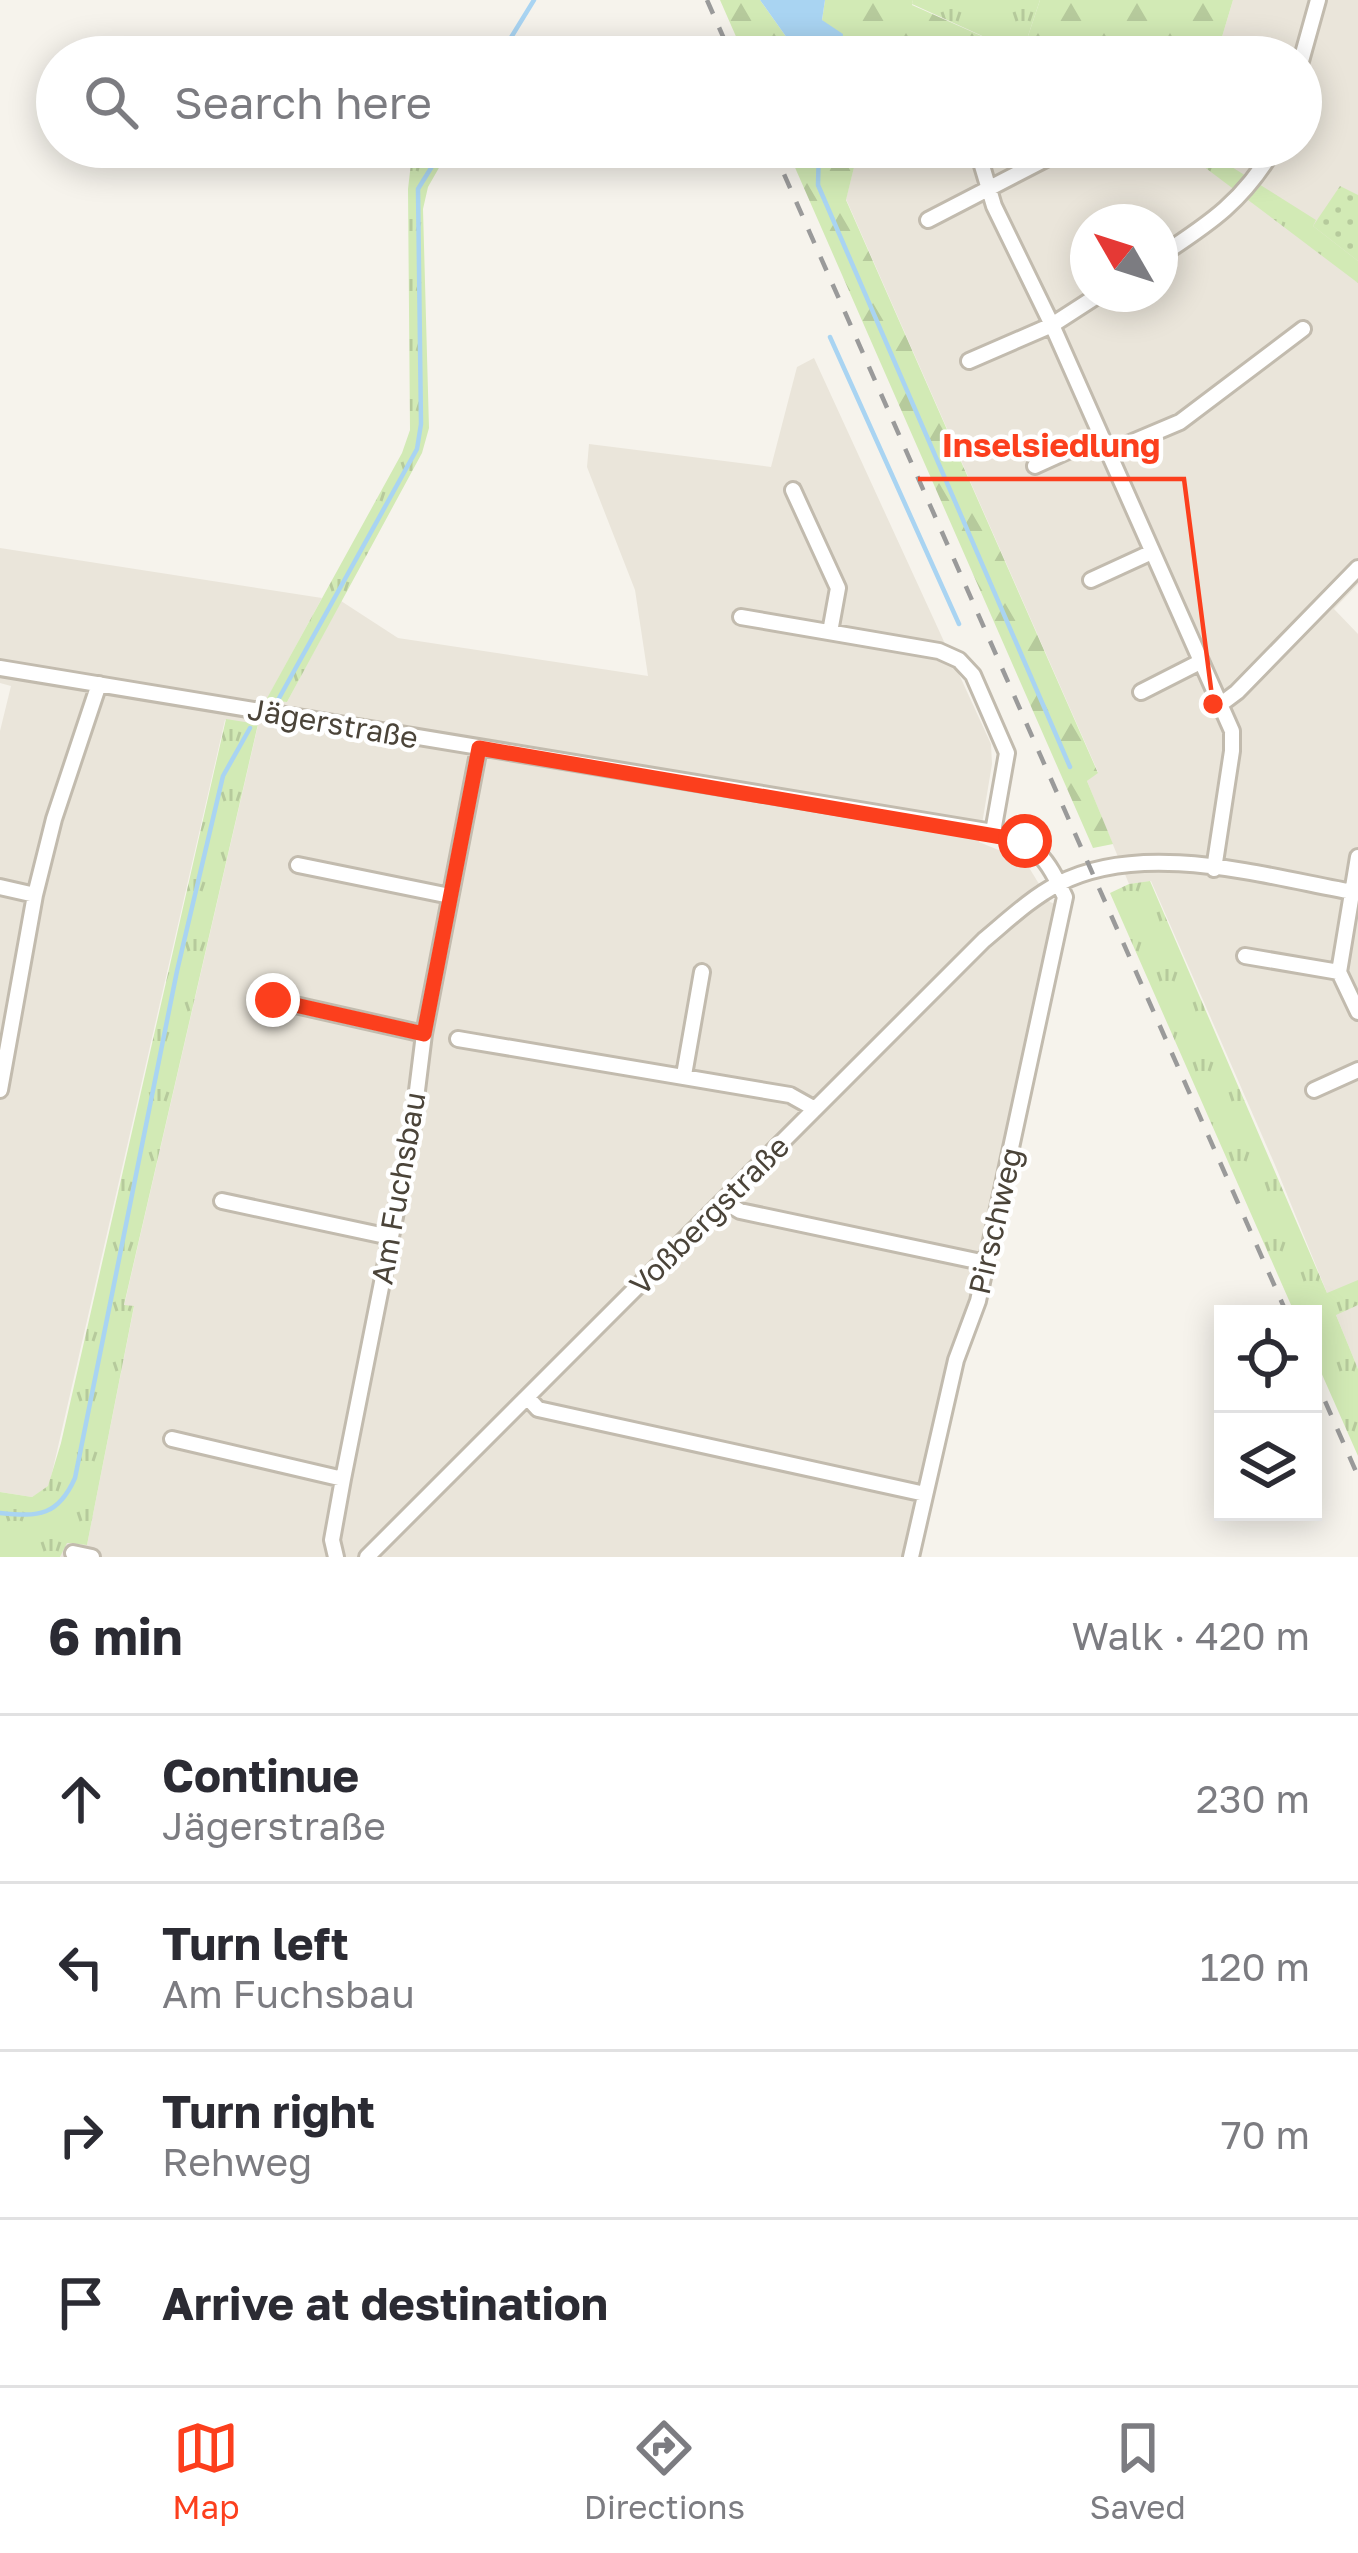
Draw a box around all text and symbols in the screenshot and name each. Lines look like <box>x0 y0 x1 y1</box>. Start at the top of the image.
search box <box>36 36 1322 168</box>
icon: search <box>78 69 144 135</box>
text: Search here <box>174 75 432 129</box>
north arrow <box>1070 204 1178 312</box>
callout: Inselsiedlung <box>918 410 1184 479</box>
text: Inselsiedlung <box>942 425 1160 464</box>
street label: Jägerstraße <box>245 690 421 756</box>
route start <box>998 814 1052 868</box>
route end <box>246 973 300 1027</box>
street label: Am Fuchsbau <box>363 1089 433 1287</box>
street label: Voßbergstraße <box>622 1128 796 1302</box>
street label: Pirschweg <box>961 1144 1029 1298</box>
map controls <box>1214 1305 1322 1521</box>
button: locate <box>1214 1305 1322 1413</box>
button: layers <box>1214 1413 1322 1521</box>
text: 6 min <box>48 1605 183 1666</box>
text: Walk · 420 m <box>1072 1612 1310 1659</box>
text: Continue <box>162 1748 359 1802</box>
icon: ahead <box>48 1766 114 1832</box>
text: 230 m <box>1196 1775 1310 1822</box>
text: Jägerstraße <box>162 1802 386 1849</box>
text: Turn left <box>162 1916 349 1970</box>
icon: left <box>48 1934 114 2000</box>
text: 120 m <box>1200 1943 1310 1990</box>
text: Am Fuchsbau <box>162 1970 415 2017</box>
text: Turn right <box>162 2084 375 2138</box>
icon: right <box>48 2102 114 2168</box>
text: 70 m <box>1221 2111 1310 2158</box>
text: Rehweg <box>162 2138 312 2185</box>
icon: arrive <box>48 2270 114 2336</box>
text: Arrive at destination <box>162 2276 608 2330</box>
tab: Map <box>172 2415 240 2526</box>
tab: Directions <box>584 2415 745 2526</box>
tab: Saved <box>1089 2415 1186 2526</box>

